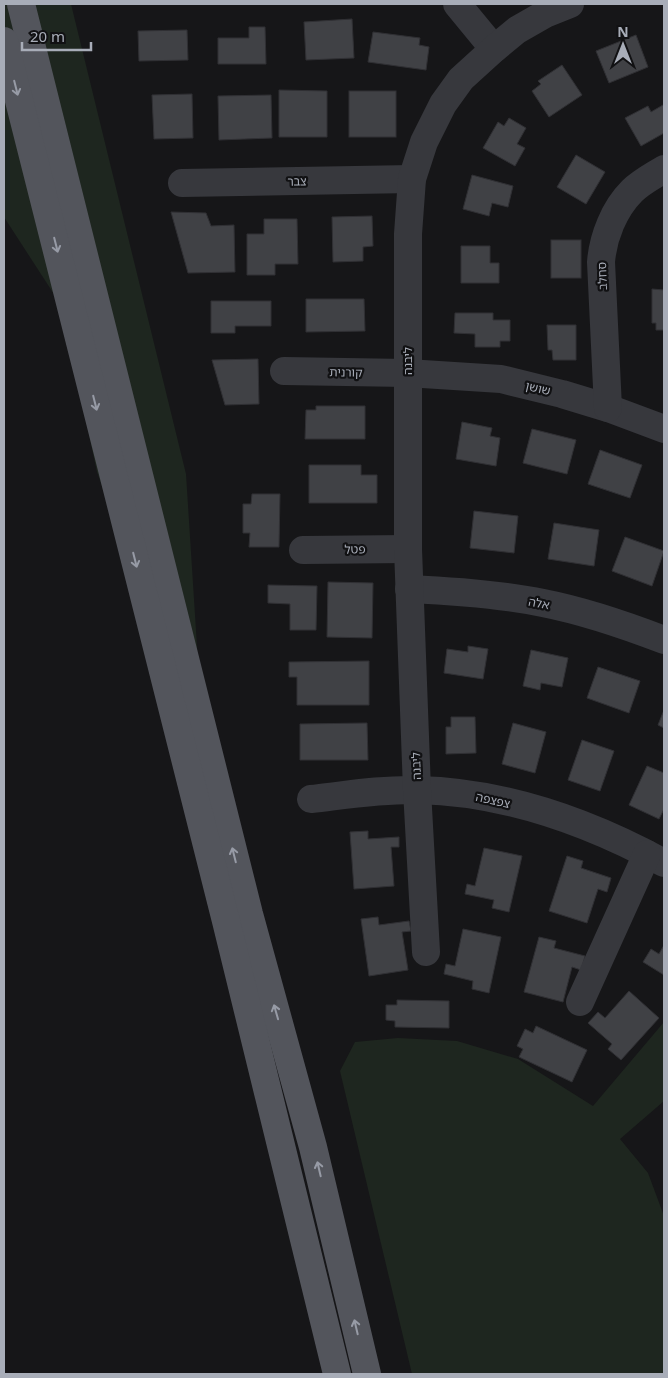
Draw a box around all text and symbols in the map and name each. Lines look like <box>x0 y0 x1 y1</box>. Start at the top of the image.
scale bar <box>22 20 91 52</box>
north arrow <box>598 20 648 70</box>
text: N <box>617 22 629 41</box>
text: 20 m <box>30 26 65 46</box>
one-way arrow <box>12 79 21 95</box>
street label: צבר <box>287 172 307 190</box>
one-way arrow <box>51 237 61 253</box>
street label: סחלב <box>593 261 611 290</box>
street label: ליבנה <box>399 347 416 375</box>
street label: קורנית <box>329 363 363 381</box>
street label: שושן <box>524 377 552 399</box>
one-way arrow <box>91 394 101 410</box>
street label: פטל <box>344 540 366 558</box>
one-way arrow <box>131 552 140 568</box>
street label: אלה <box>527 593 551 613</box>
street label: ליבנה <box>407 752 425 780</box>
street label: צפצפה <box>474 788 512 812</box>
one-way arrow <box>229 847 238 863</box>
one-way arrow <box>270 1004 280 1020</box>
one-way arrow <box>313 1161 323 1177</box>
one-way arrow <box>351 1319 360 1335</box>

